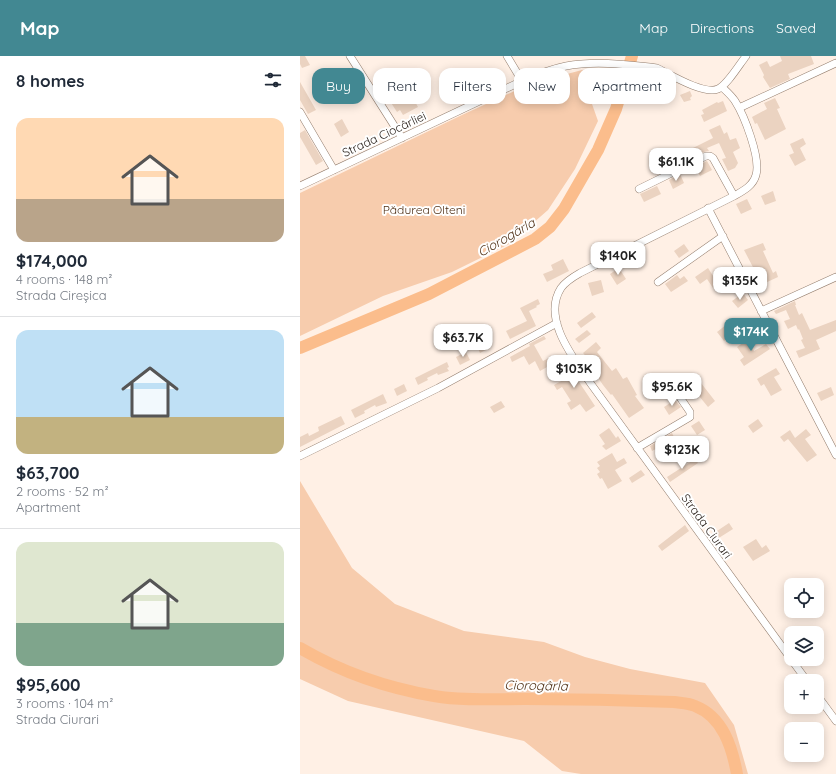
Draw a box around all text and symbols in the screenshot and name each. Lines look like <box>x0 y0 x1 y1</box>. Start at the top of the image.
text: Map <box>20 16 59 40</box>
text: Map <box>639 19 668 37</box>
text: Directions <box>690 19 754 37</box>
text: Saved <box>776 19 816 37</box>
chip: Buy <box>312 68 365 104</box>
chip: Rent <box>373 68 431 104</box>
chip: Filters <box>439 68 506 104</box>
chip: New <box>514 68 570 104</box>
chip: Apartment <box>578 68 676 104</box>
icon: filters <box>262 69 284 91</box>
text: 8 homes <box>16 70 85 91</box>
street label: Strada Ciocârliei <box>340 108 428 160</box>
icon: home <box>114 144 186 216</box>
pin: $61.1K <box>643 148 709 182</box>
text: $61.1K <box>658 153 694 169</box>
park label: Pădurea Olteni <box>383 202 465 217</box>
water label: Ciorogârla <box>475 214 538 260</box>
pin: $140K <box>590 242 646 276</box>
text: $140K <box>600 247 636 263</box>
text: $174,000 <box>16 250 87 271</box>
pin: $135K <box>712 267 768 301</box>
text: 4 rooms · 148 m² <box>16 271 112 287</box>
text: $135K <box>722 272 758 288</box>
text: Strada Cireșica <box>16 287 107 303</box>
pin: $174K <box>723 318 779 352</box>
text: $174K <box>733 323 769 339</box>
pin: $63.7K <box>430 324 496 358</box>
text: $63.7K <box>443 329 483 345</box>
pin: $103K <box>546 355 602 389</box>
icon: home <box>114 356 186 428</box>
text: $103K <box>556 360 592 376</box>
pin: $95.6K <box>639 373 705 407</box>
text: $95.6K <box>651 378 693 394</box>
pin: $123K <box>654 436 710 470</box>
text: $123K <box>664 441 700 457</box>
text: $63,700 <box>16 462 80 483</box>
text: 2 rooms · 52 m² <box>16 483 109 499</box>
street label: Strada Ciurari <box>678 491 736 561</box>
text: Apartment <box>16 499 81 515</box>
icon: home <box>114 568 186 640</box>
map controls <box>784 578 824 762</box>
button: locate <box>784 578 824 618</box>
button: layers <box>784 626 824 666</box>
text: $95,600 <box>16 674 81 695</box>
button: + <box>784 674 824 714</box>
water label: Ciorogârla <box>504 676 569 694</box>
text: 3 rooms · 104 m² <box>16 695 113 711</box>
text: Strada Ciurari <box>16 711 99 727</box>
button: − <box>784 722 824 762</box>

